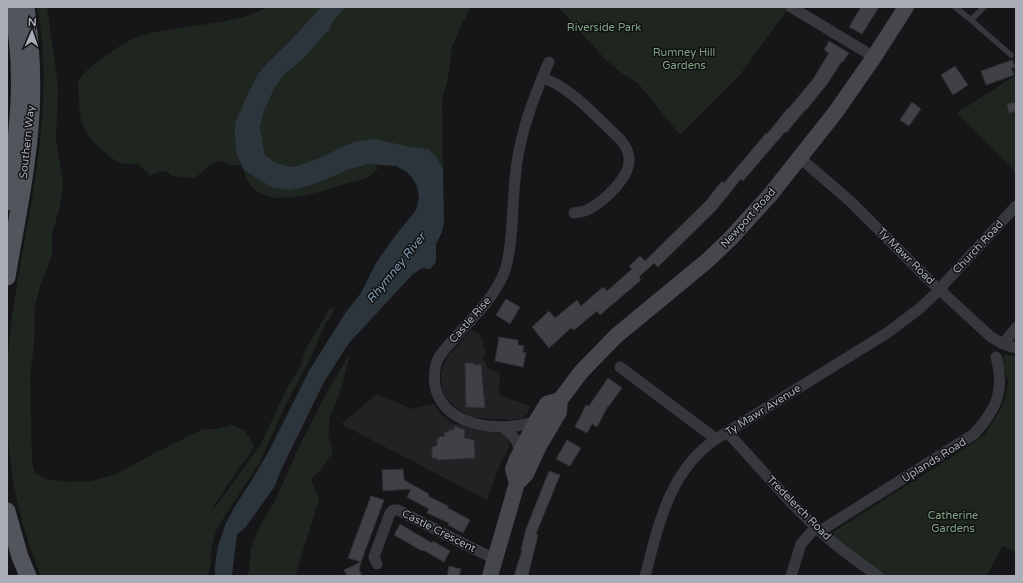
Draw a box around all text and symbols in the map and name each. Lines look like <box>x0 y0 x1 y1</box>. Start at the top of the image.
north arrow <box>12 12 52 52</box>
text: N <box>28 16 37 29</box>
park label: Riverside Park <box>567 21 641 34</box>
park label: Rumney Hill Gardens <box>653 46 715 72</box>
street label: Southern Way <box>17 105 37 179</box>
street label: Newport Road <box>718 185 778 251</box>
street label: Church Road <box>950 218 1006 276</box>
street label: Ty Mawr Road <box>875 225 937 287</box>
water label: Rhymney River <box>363 229 429 306</box>
street label: Castle Rise <box>446 294 494 346</box>
street label: Ty Mawr Avenue <box>723 382 803 438</box>
street label: Uplands Road <box>899 435 969 485</box>
street label: Tredelerch Road <box>764 473 834 543</box>
street label: Castle Crescent <box>400 507 478 555</box>
park label: Catherine Gardens <box>928 509 978 535</box>

